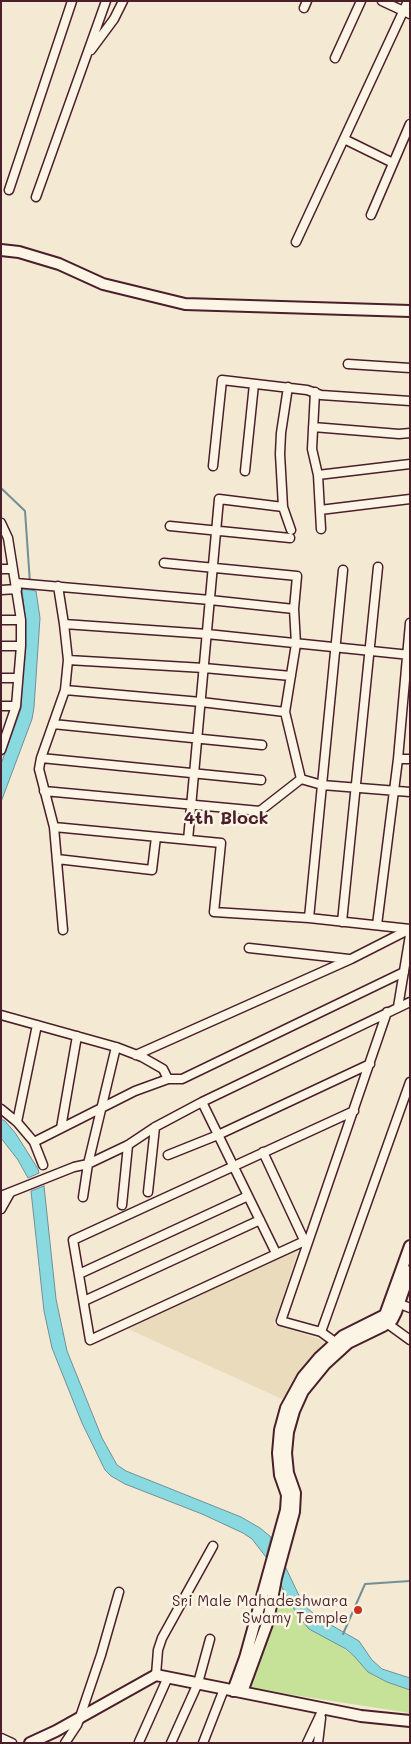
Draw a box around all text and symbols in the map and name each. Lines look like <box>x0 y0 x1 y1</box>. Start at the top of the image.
district label: 4th Block <box>184 807 268 829</box>
place label: Sri Male Mahadeshwara Swamy Temple <box>172 1592 348 1627</box>
marker: Sri Male Mahadeshwara Swamy Temple <box>352 1604 364 1616</box>

